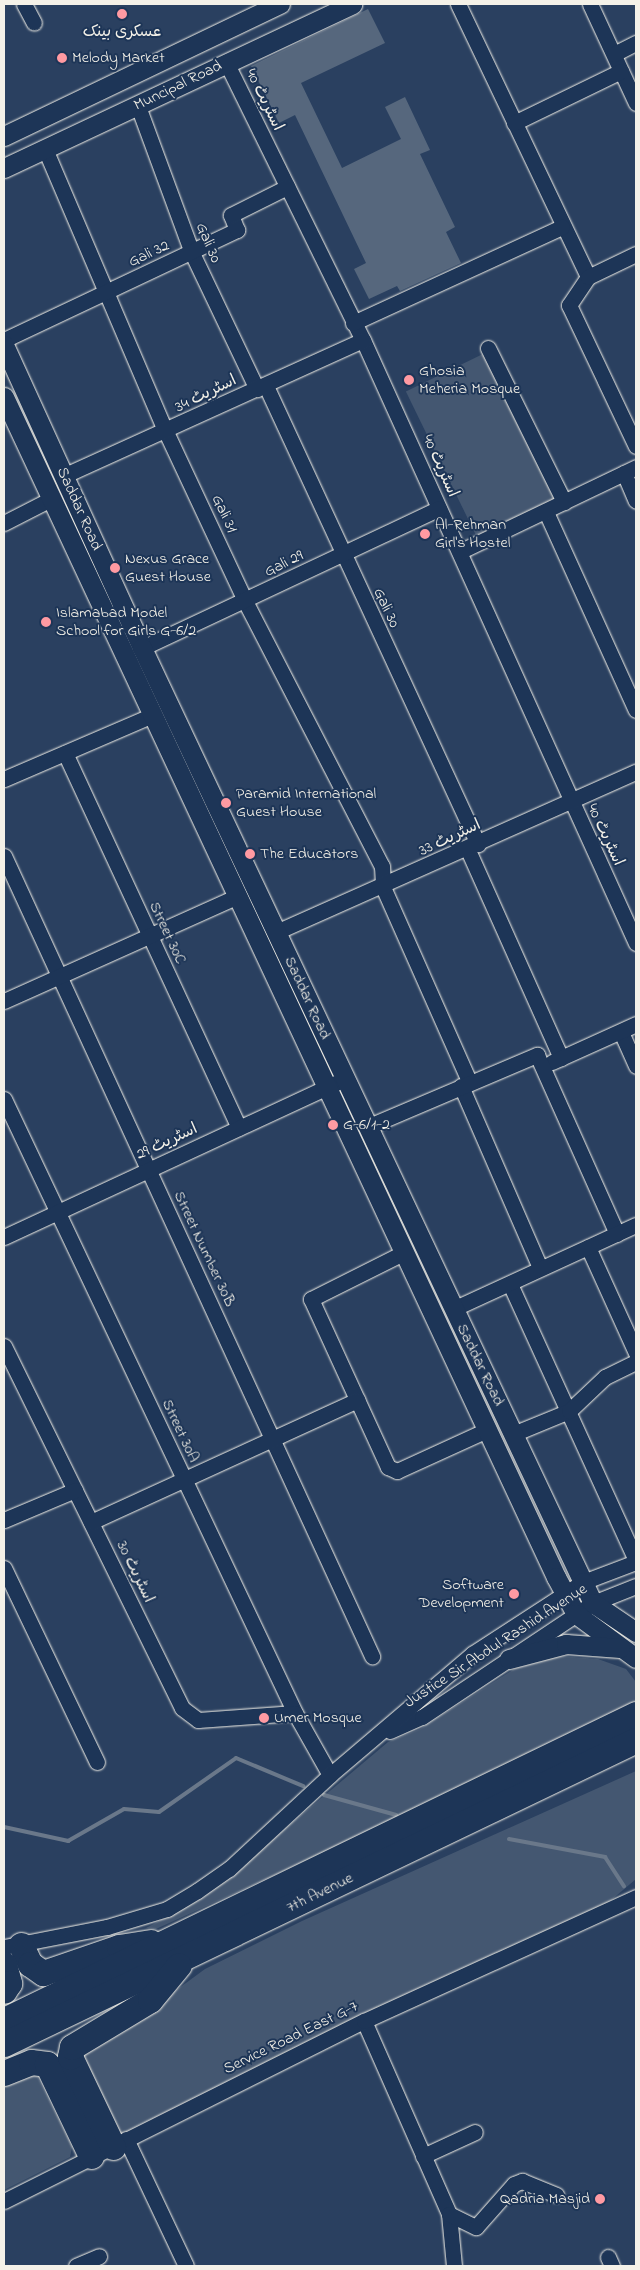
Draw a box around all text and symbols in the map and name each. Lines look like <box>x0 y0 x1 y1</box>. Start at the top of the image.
marker: عسکری بینک <box>116 8 128 20</box>
place label: عسکری بینک <box>83 22 161 42</box>
place label: Melody Market <box>72 48 165 68</box>
marker: Melody Market <box>56 52 68 64</box>
street label: Muncipal Road <box>131 56 225 116</box>
street label: اسٹریٹ 40 <box>241 66 287 134</box>
street label: Gali 30 <box>191 220 225 266</box>
street label: Gali 32 <box>126 236 172 272</box>
place label: Ghosia Meheria Mosque <box>419 361 520 399</box>
street label: اسٹریٹ 34 <box>172 371 240 417</box>
marker: Ghosia Meheria Mosque <box>403 374 415 386</box>
street label: اسٹریٹ 40 <box>418 432 462 500</box>
street label: Saddar Road <box>52 464 106 554</box>
street label: Gali 31 <box>207 492 241 536</box>
place label: Al-Rehman Girl's Hostel <box>435 515 510 553</box>
marker: Al-Rehman Girl's Hostel <box>419 528 431 540</box>
street label: Gali 29 <box>261 546 307 582</box>
place label: Nexus Grace Guest House <box>125 549 211 587</box>
marker: Nexus Grace Guest House <box>109 562 121 574</box>
street label: Gali 30 <box>368 585 404 631</box>
place label: Islamabad Model School for Girls G-6/2 <box>56 603 196 641</box>
marker: Islamabad Model School for Girls G-6/2 <box>40 616 52 628</box>
place label: Paramid International Guest House <box>236 784 376 822</box>
marker: Paramid International Guest House <box>220 797 232 809</box>
street label: اسٹریٹ 40 <box>582 801 628 869</box>
street label: اسٹریٹ 33 <box>416 815 484 861</box>
place label: The Educators <box>260 844 358 864</box>
marker: The Educators <box>244 848 256 860</box>
street label: Street 30C <box>144 899 190 967</box>
street label: Saddar Road <box>279 953 335 1043</box>
place label: G-6/1-2 <box>343 1115 390 1135</box>
street label: اسٹریٹ 29 <box>133 1119 201 1165</box>
marker: G-6/1-2 <box>327 1119 339 1131</box>
street label: Street Number 30B <box>169 1188 239 1310</box>
street label: Saddar Road <box>452 1321 508 1409</box>
street label: Street 30A <box>157 1396 203 1466</box>
street label: اسٹریٹ 30 <box>112 1538 158 1606</box>
place label: Software Development <box>419 1575 504 1613</box>
street label: Justice Sir Abdul Rashid Avenue <box>401 1580 591 1712</box>
marker: Software Development <box>508 1588 520 1600</box>
place label: Umer Mosque <box>274 1708 362 1728</box>
marker: Umer Mosque <box>258 1712 270 1724</box>
street label: 7th Avenue <box>284 1869 356 1917</box>
street label: Service Road East G-7 <box>221 1997 361 2079</box>
place label: Qadria Masjid <box>500 2189 590 2209</box>
marker: Qadria Masjid <box>594 2193 606 2205</box>

